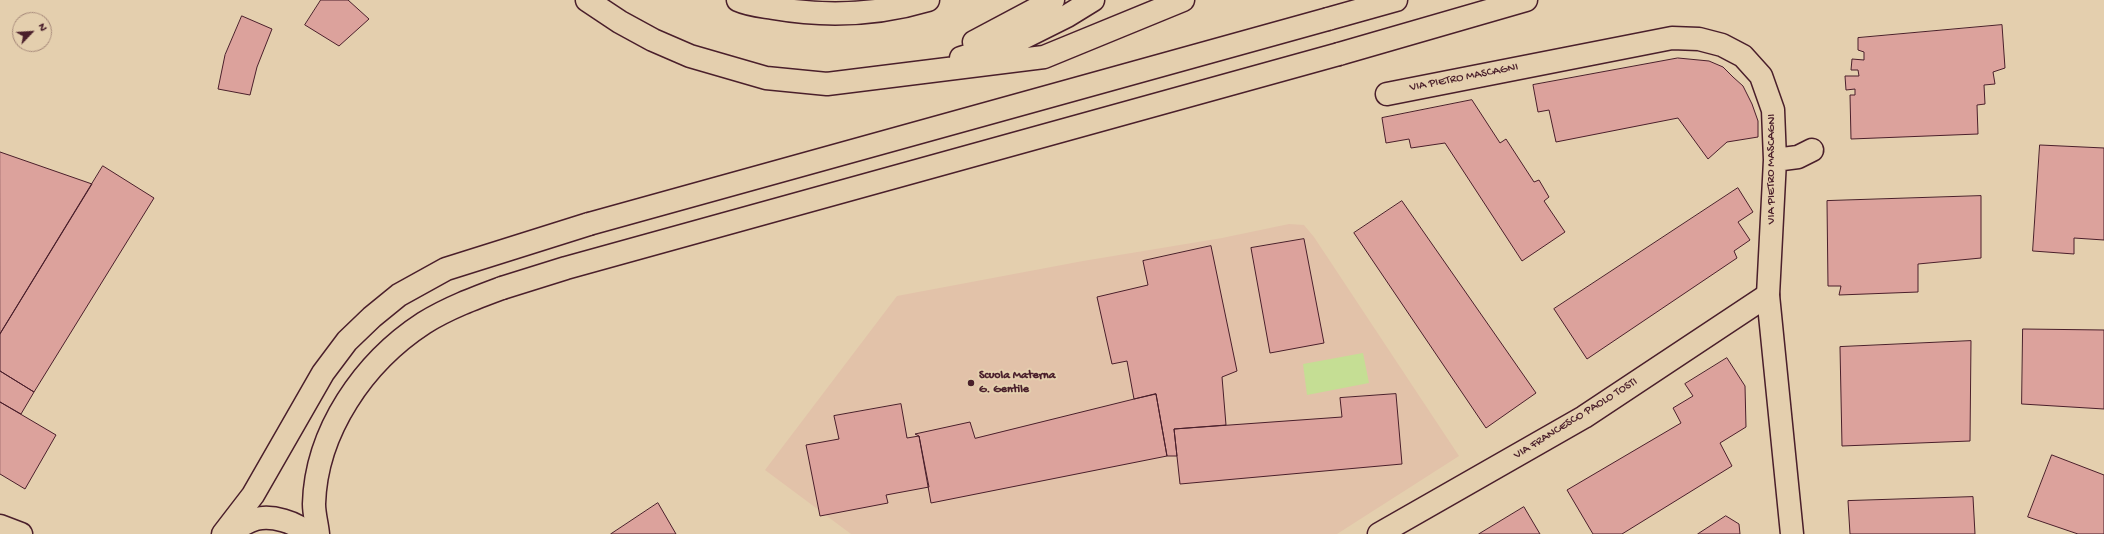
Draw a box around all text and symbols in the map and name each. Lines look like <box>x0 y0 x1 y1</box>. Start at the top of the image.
north arrow <box>12 12 52 52</box>
text: N <box>35 22 49 33</box>
street label: VIA PIETRO MASCAGNI <box>1409 60 1519 96</box>
street label: VIA PIETRO MASCAGNI <box>1765 114 1779 224</box>
place label: Scuola Materna G. Gentile <box>979 369 1055 397</box>
street label: VIA FRANCESCO PAOLO TOSTI <box>1511 375 1641 463</box>
marker: Scuola Materna G. Gentile <box>966 378 976 388</box>

